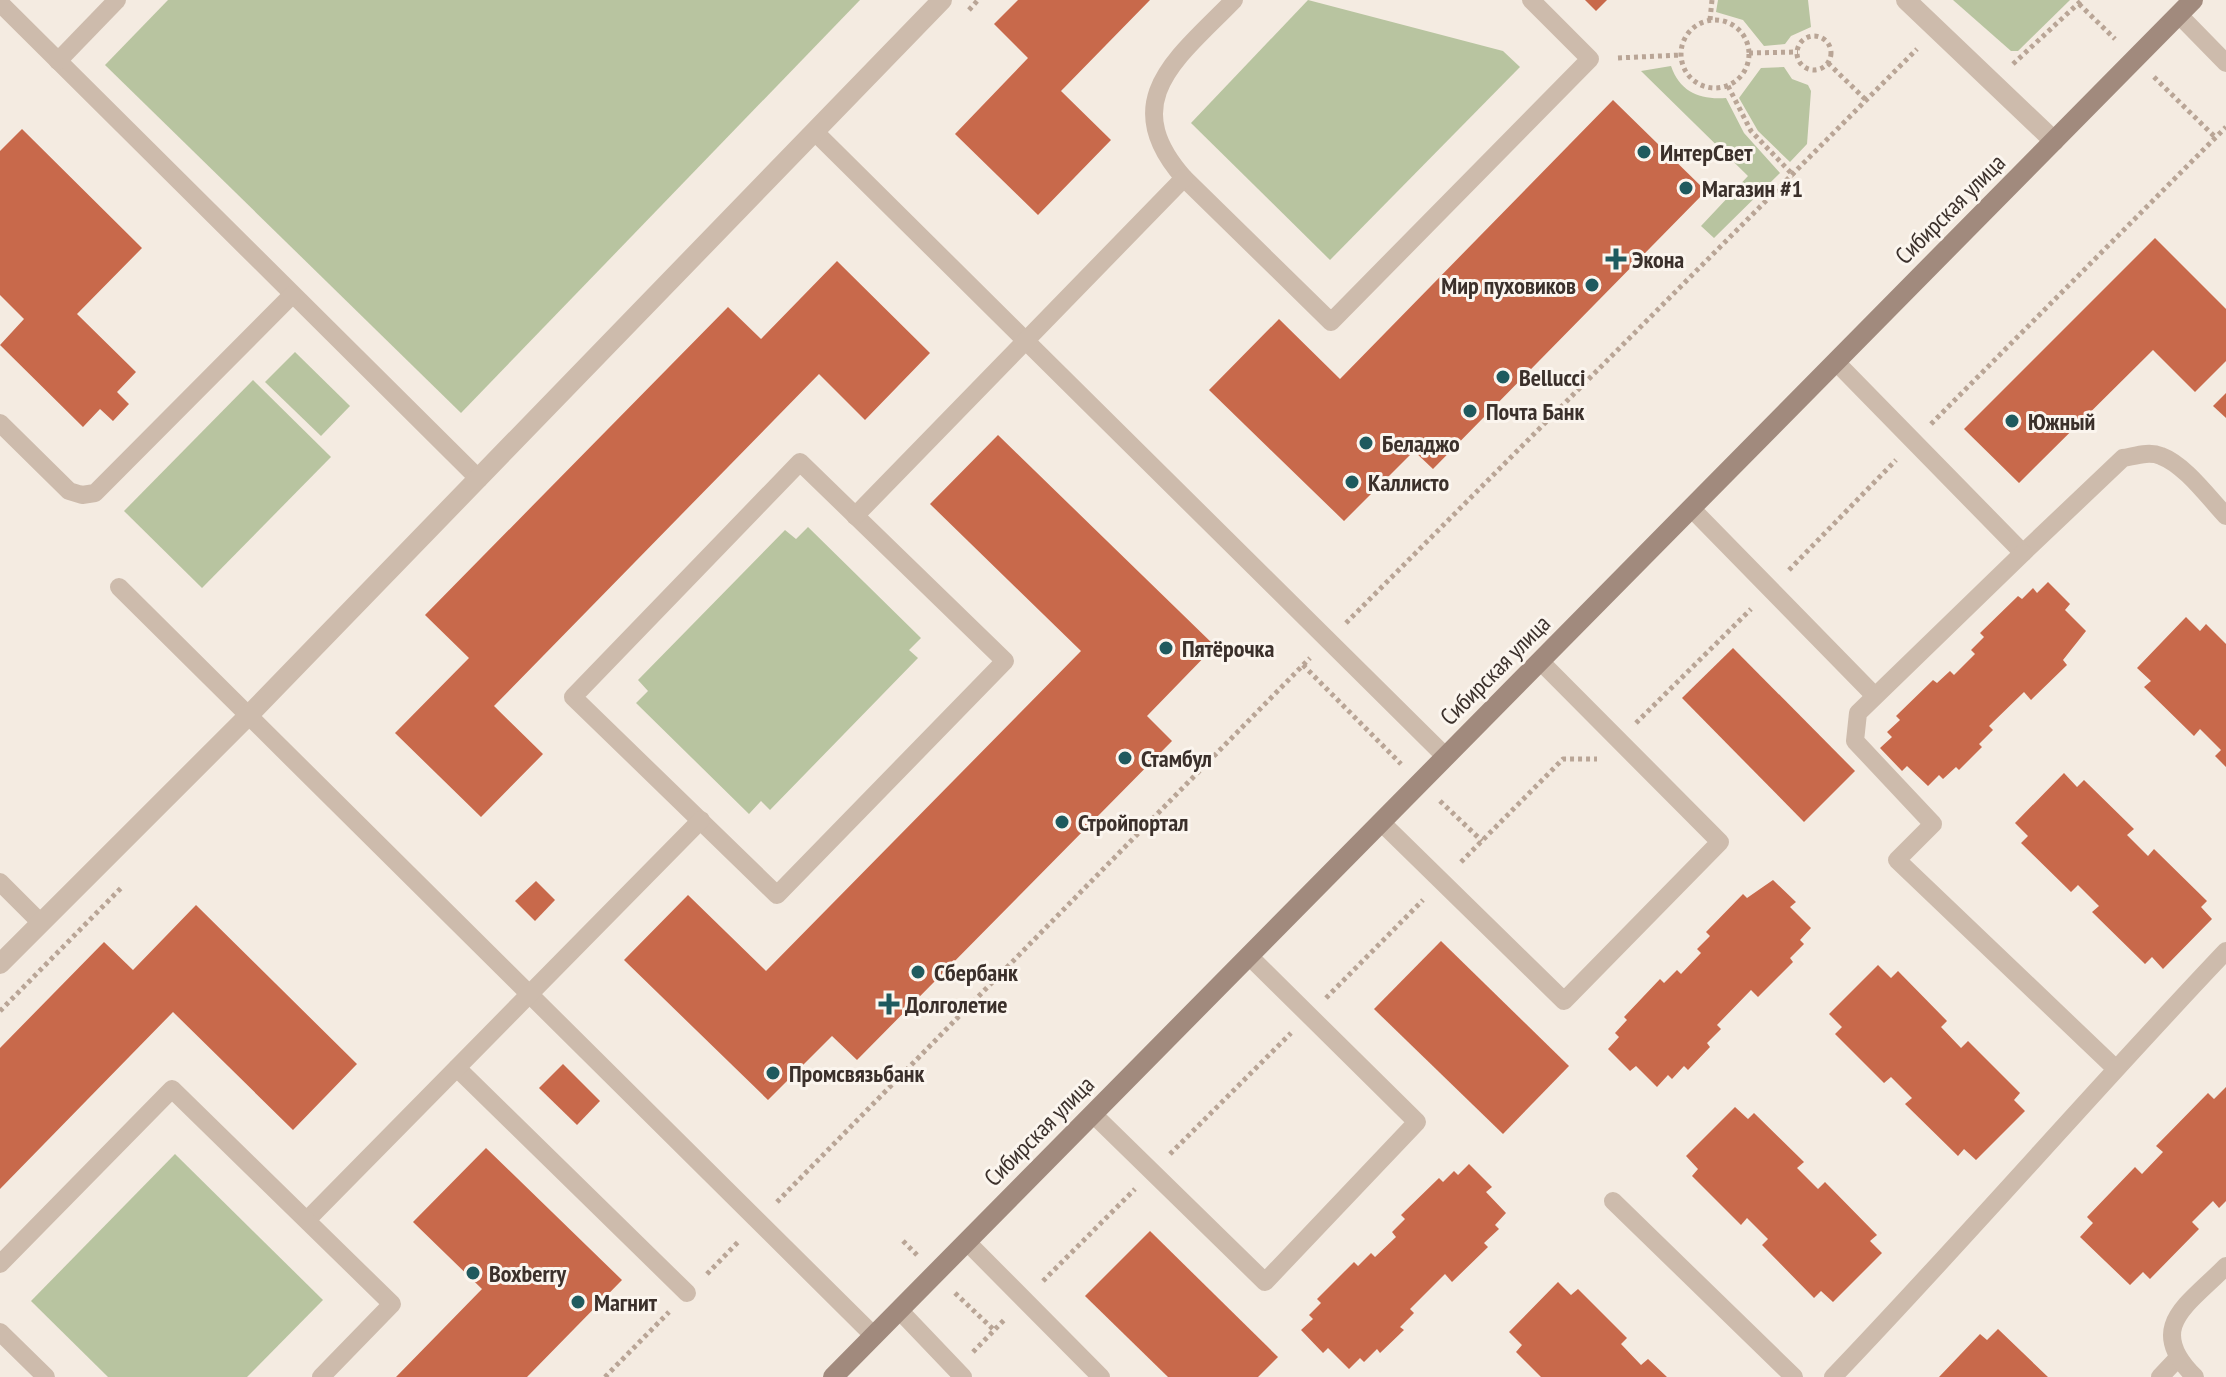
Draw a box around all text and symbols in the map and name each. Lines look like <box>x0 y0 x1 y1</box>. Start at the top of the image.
place label: ИнтерСвет <box>1660 137 1753 168</box>
marker: ИнтерСвет <box>1635 143 1653 161</box>
street label: Сибирская улица <box>1888 147 2012 271</box>
place label: Магазин #1 <box>1702 173 1803 204</box>
marker: Магазин #1 <box>1677 179 1695 197</box>
place label: Экона <box>1632 244 1684 275</box>
marker: Экона <box>1607 250 1625 268</box>
place label: Мир пуховиков <box>1441 270 1576 301</box>
marker: Мир пуховиков <box>1583 276 1601 294</box>
place label: Bellucci <box>1519 362 1585 393</box>
marker: Bellucci <box>1494 368 1512 386</box>
place label: Почта Банк <box>1486 396 1584 427</box>
marker: Почта Банк <box>1461 402 1479 420</box>
place label: Южный <box>2028 406 2095 437</box>
marker: Южный <box>2003 412 2021 430</box>
place label: Беладжо <box>1382 428 1460 459</box>
marker: Беладжо <box>1357 434 1375 452</box>
place label: Каллисто <box>1368 467 1450 498</box>
marker: Каллисто <box>1343 473 1361 491</box>
street label: Сибирская улица <box>1433 608 1557 732</box>
place label: Пятёрочка <box>1182 633 1274 664</box>
marker: Пятёрочка <box>1157 639 1175 657</box>
place label: Стамбул <box>1141 743 1212 774</box>
marker: Стамбул <box>1116 749 1134 767</box>
place label: Стройпортал <box>1078 807 1188 838</box>
marker: Стройпортал <box>1053 813 1071 831</box>
place label: Сбербанк <box>934 957 1018 988</box>
marker: Сбербанк <box>909 963 927 981</box>
place label: Долголетие <box>905 989 1008 1020</box>
marker: Долголетие <box>880 995 898 1013</box>
place label: Промсвязьбанк <box>789 1058 924 1089</box>
marker: Промсвязьбанк <box>764 1064 782 1082</box>
street label: Сибирская улица <box>977 1069 1101 1193</box>
place label: Boxberry <box>489 1258 566 1289</box>
marker: Boxberry <box>464 1264 482 1282</box>
place label: Магнит <box>594 1287 658 1318</box>
marker: Магнит <box>569 1293 587 1311</box>

